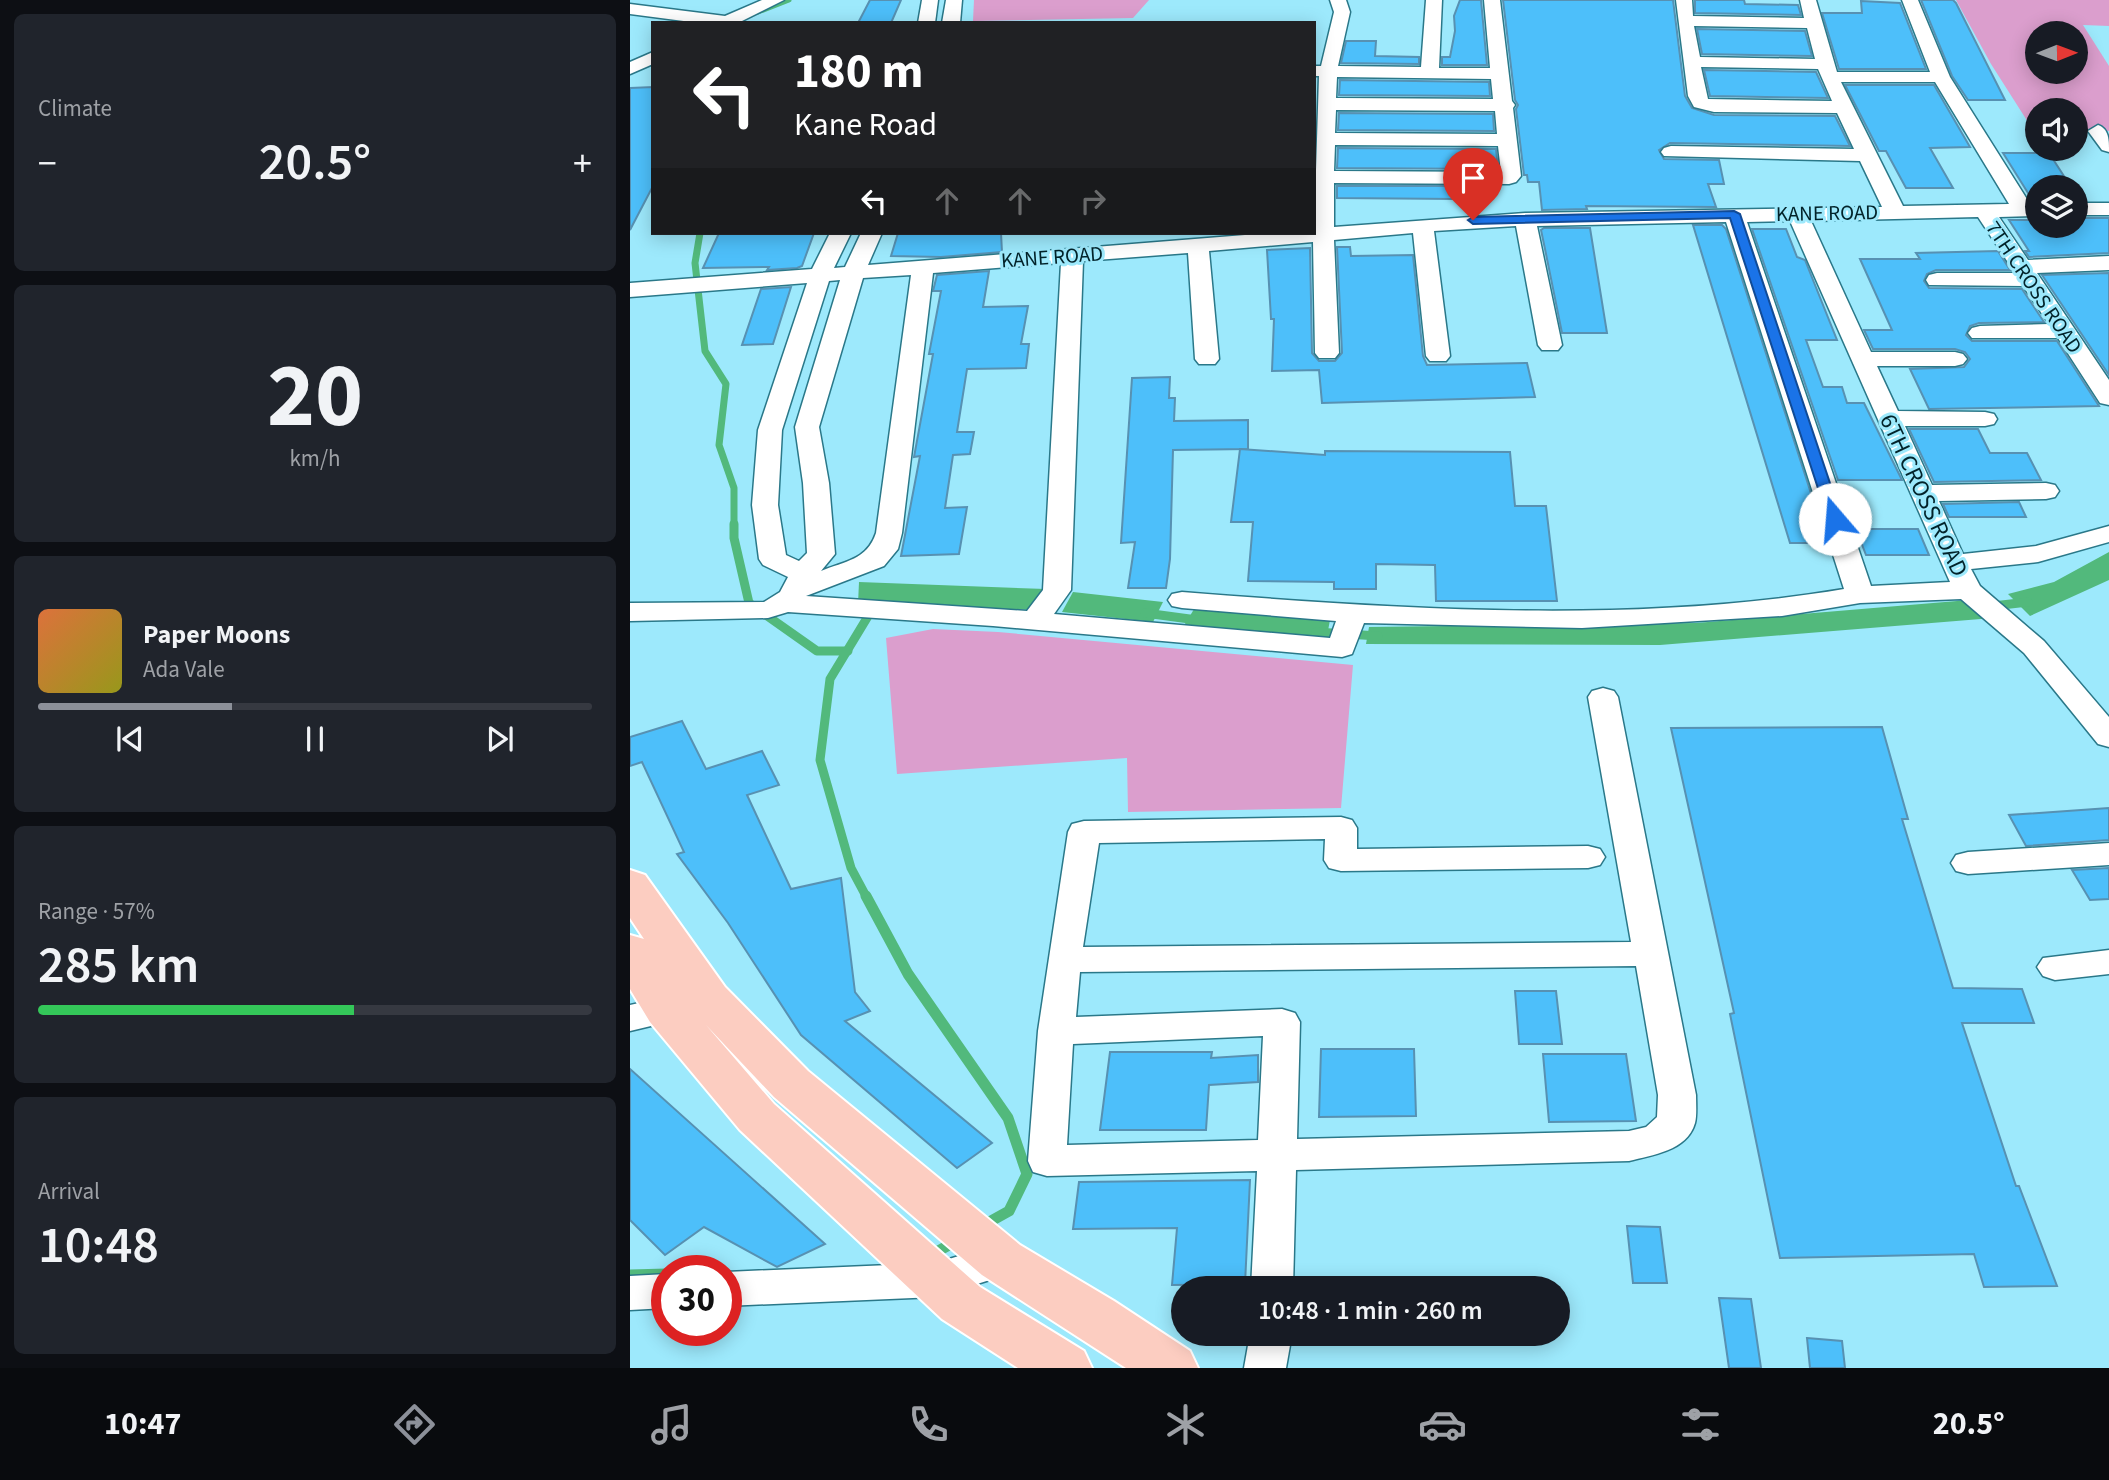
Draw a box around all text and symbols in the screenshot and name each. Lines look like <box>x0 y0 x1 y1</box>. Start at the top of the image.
north arrow <box>2025 21 2088 84</box>
map controls <box>2025 21 2088 238</box>
text: 180 m <box>794 37 923 107</box>
icon: left <box>679 49 770 140</box>
text: Climate <box>38 92 112 125</box>
button: sound <box>2025 98 2088 161</box>
text: Kane Road <box>794 102 937 148</box>
text: 20.5° <box>259 126 371 200</box>
text: − <box>38 137 57 191</box>
text: + <box>573 137 592 191</box>
pin <box>1443 148 1503 220</box>
icon: arrive <box>1454 159 1492 197</box>
button: layers <box>2025 175 2088 238</box>
icon: left <box>855 182 893 220</box>
icon: ahead <box>928 182 966 220</box>
icon: ahead <box>1001 182 1039 220</box>
icon: right <box>1074 182 1112 220</box>
street label: KANE ROAD <box>1776 197 1878 229</box>
street label: 7TH CROSS ROAD <box>1979 215 2089 359</box>
street label: KANE ROAD <box>1000 238 1104 276</box>
text: 20 <box>267 332 363 461</box>
street label: 6TH CROSS ROAD <box>1871 408 1977 582</box>
text: km/h <box>289 442 341 475</box>
position arrow <box>1798 482 1872 556</box>
text: Paper Moons <box>143 616 290 653</box>
text: Ada Vale <box>143 653 225 686</box>
icon: previous <box>111 720 149 758</box>
icon: pause <box>296 720 334 758</box>
icon: next <box>481 720 519 758</box>
text: Range · 57% <box>38 895 155 928</box>
text: 285 km <box>38 929 199 1003</box>
text: Arrival <box>38 1175 100 1208</box>
text: 10:48 <box>38 1209 159 1283</box>
speed limit sign: 30 <box>651 1255 742 1346</box>
text: 10:48 · 1 min · 260 m <box>1258 1292 1483 1329</box>
icon: directions <box>390 1400 439 1449</box>
icon: music <box>647 1400 696 1449</box>
icon: phone <box>904 1400 953 1449</box>
icon: climate <box>1161 1400 1210 1449</box>
icon: car <box>1418 1400 1467 1449</box>
icon: filters <box>1676 1400 1725 1449</box>
text: 10:47 <box>104 1401 181 1447</box>
text: 20.5° <box>1933 1401 2005 1447</box>

